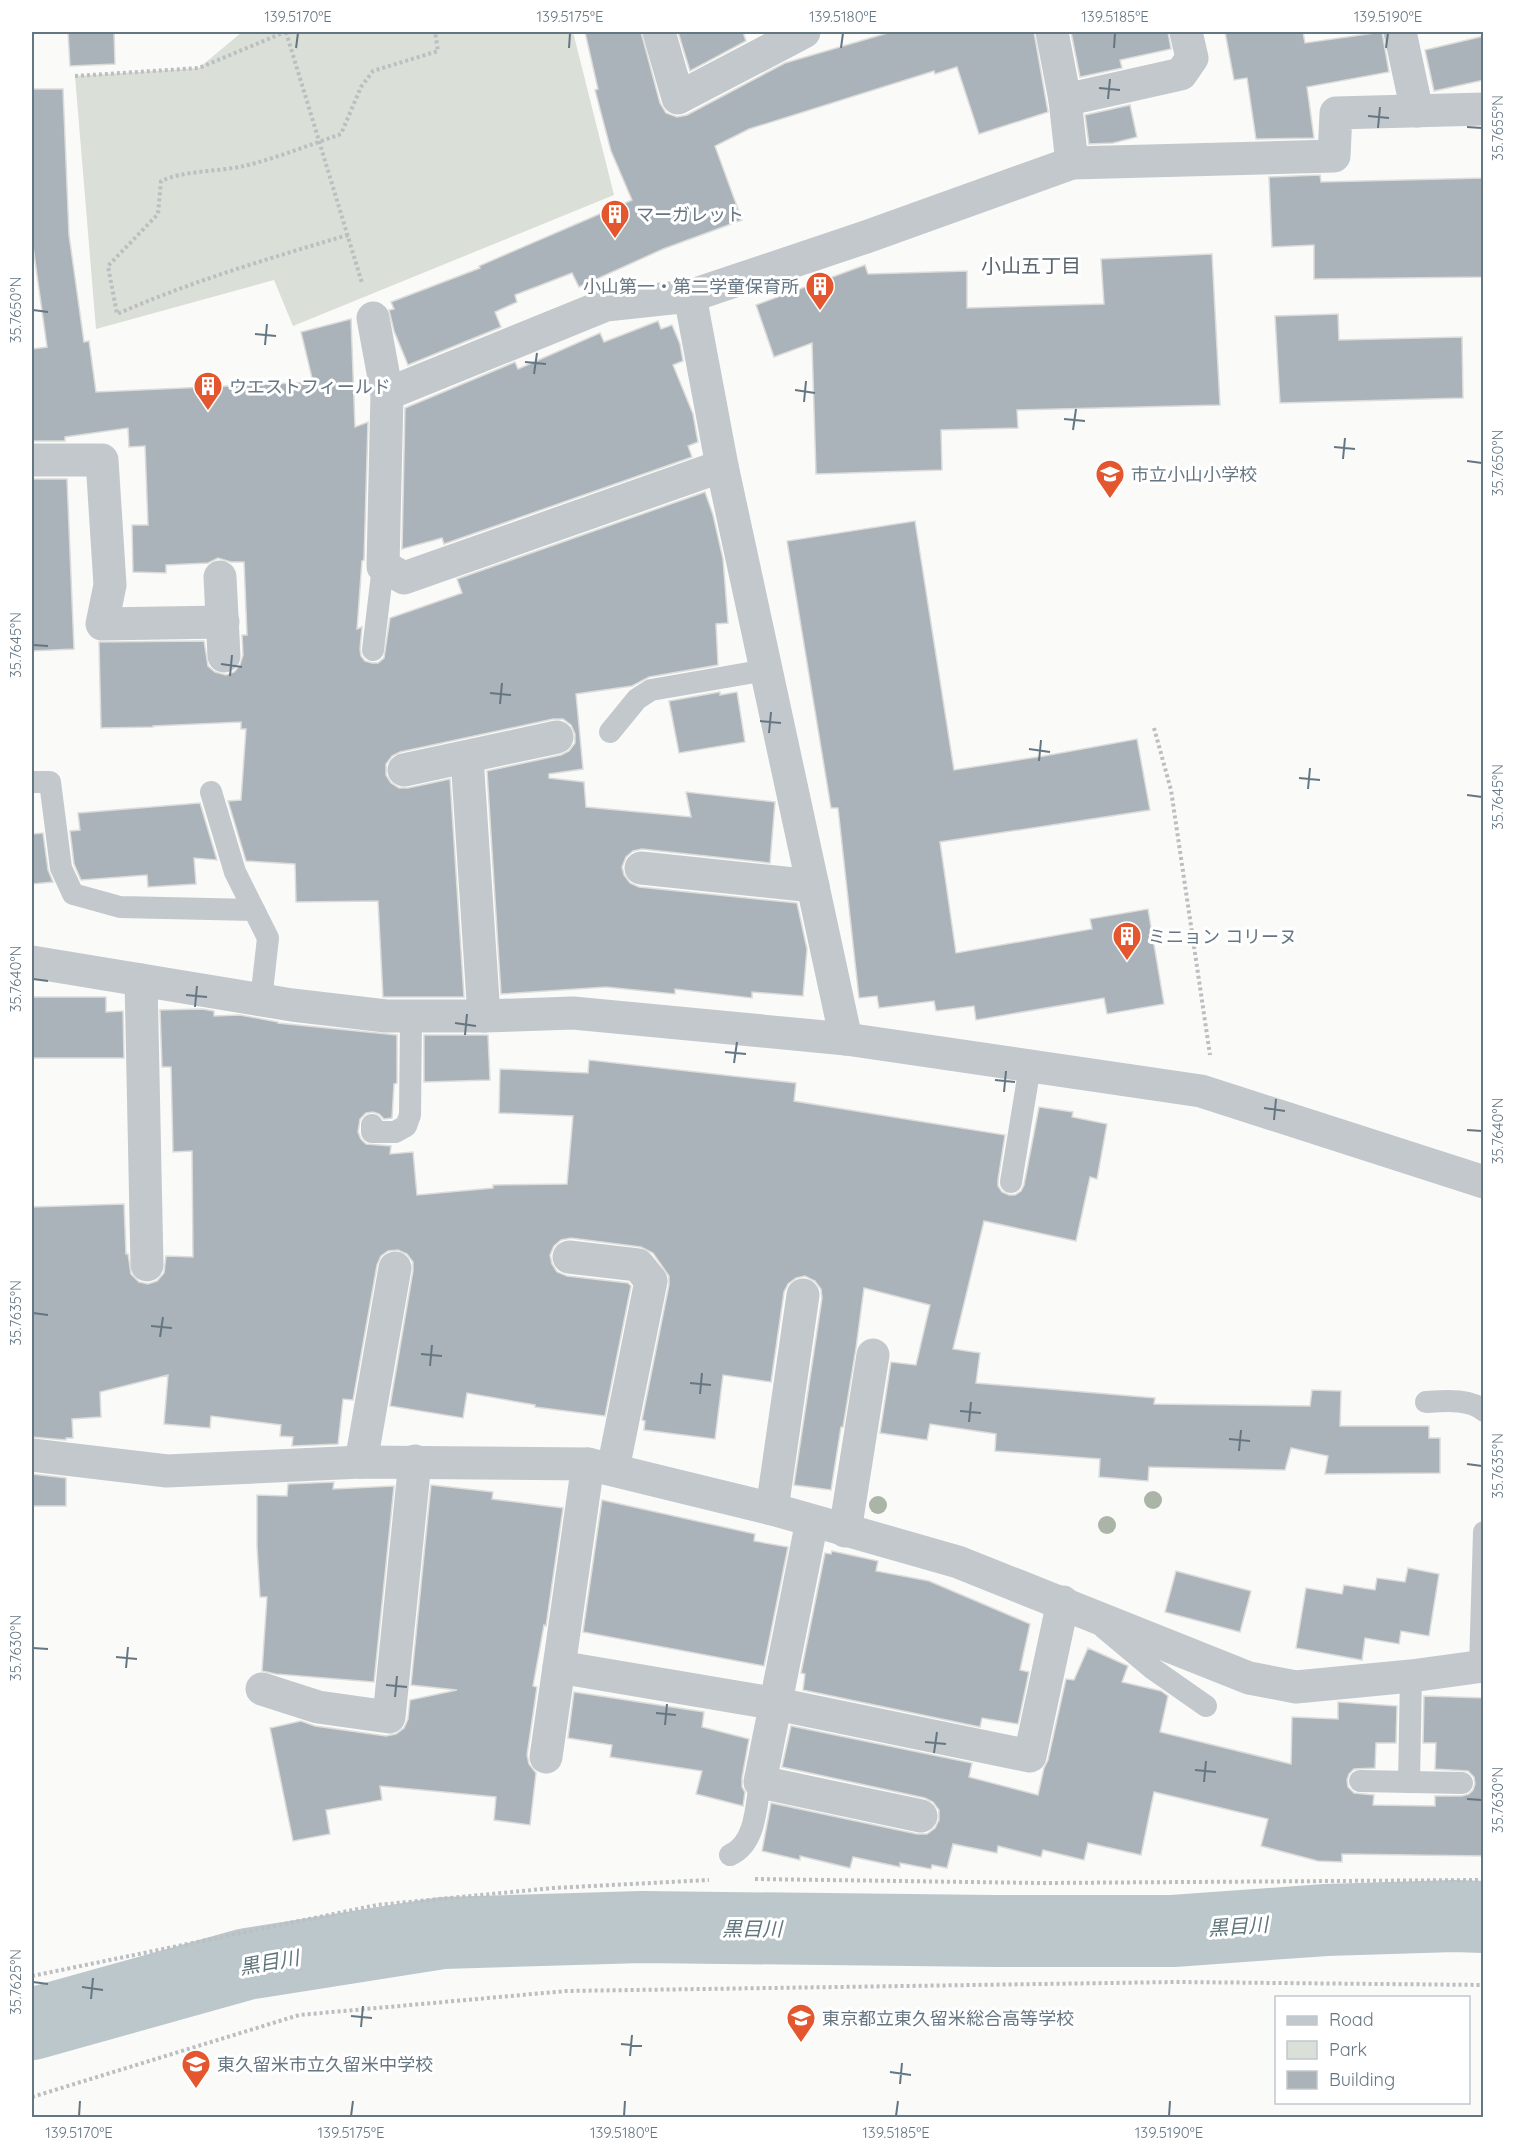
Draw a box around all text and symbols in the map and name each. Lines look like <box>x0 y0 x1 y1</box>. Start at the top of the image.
text: 139.5170°E <box>264 7 332 26</box>
text: 139.5175°E <box>537 7 604 26</box>
text: 139.5180°E <box>809 7 877 26</box>
text: 139.5185°E <box>1081 7 1149 26</box>
text: 139.5190°E <box>1354 7 1422 26</box>
text: 35.7655°N <box>1488 95 1507 161</box>
building icon: マーガレット <box>599 198 631 240</box>
place label: マーガレット <box>636 203 744 226</box>
district label: 小山五丁目 <box>981 253 1081 278</box>
building icon: 小山第一・第二学童保育所 <box>804 270 836 312</box>
place label: 小山第一・第二学童保育所 <box>583 275 799 298</box>
text: 35.7650°N <box>6 277 25 343</box>
building icon: ウエストフィールド <box>192 370 224 412</box>
place label: ウエストフィールド <box>229 375 391 398</box>
text: 35.7650°N <box>1488 430 1507 496</box>
school or university icon: 市立小山小学校 <box>1094 458 1126 500</box>
place label: 市立小山小学校 <box>1131 463 1257 486</box>
text: 35.7645°N <box>6 612 25 678</box>
text: 35.7645°N <box>1488 764 1507 830</box>
building icon: ミニョン コリーヌ <box>1111 920 1143 962</box>
place label: ミニョン コリーヌ <box>1148 925 1297 948</box>
text: 35.7640°N <box>6 946 25 1012</box>
text: 35.7640°N <box>1488 1098 1507 1164</box>
text: 35.7635°N <box>6 1280 25 1346</box>
text: 35.7635°N <box>1488 1433 1507 1499</box>
text: 35.7630°N <box>6 1615 25 1681</box>
text: 35.7630°N <box>1488 1767 1507 1833</box>
water label: 黒目川 <box>1207 1911 1271 1941</box>
water label: 黒目川 <box>722 1916 784 1941</box>
water label: 黒目川 <box>237 1944 303 1980</box>
text: 35.7625°N <box>6 1949 25 2015</box>
legend <box>1275 1996 1470 2104</box>
school or university icon: 東京都立東久留米総合高等学校 <box>785 2002 817 2044</box>
place label: 東京都立東久留米総合高等学校 <box>822 2007 1074 2030</box>
text: Road <box>1329 2008 1374 2031</box>
text: Park <box>1329 2038 1367 2061</box>
school or university icon: 東久留米市立久留米中学校 <box>180 2048 212 2090</box>
place label: 東久留米市立久留米中学校 <box>217 2053 433 2076</box>
text: Building <box>1329 2068 1395 2091</box>
text: 139.5170°E <box>45 2123 113 2142</box>
text: 139.5175°E <box>318 2123 385 2142</box>
text: 139.5180°E <box>590 2123 658 2142</box>
text: 139.5185°E <box>862 2123 930 2142</box>
text: 139.5190°E <box>1135 2123 1203 2142</box>

